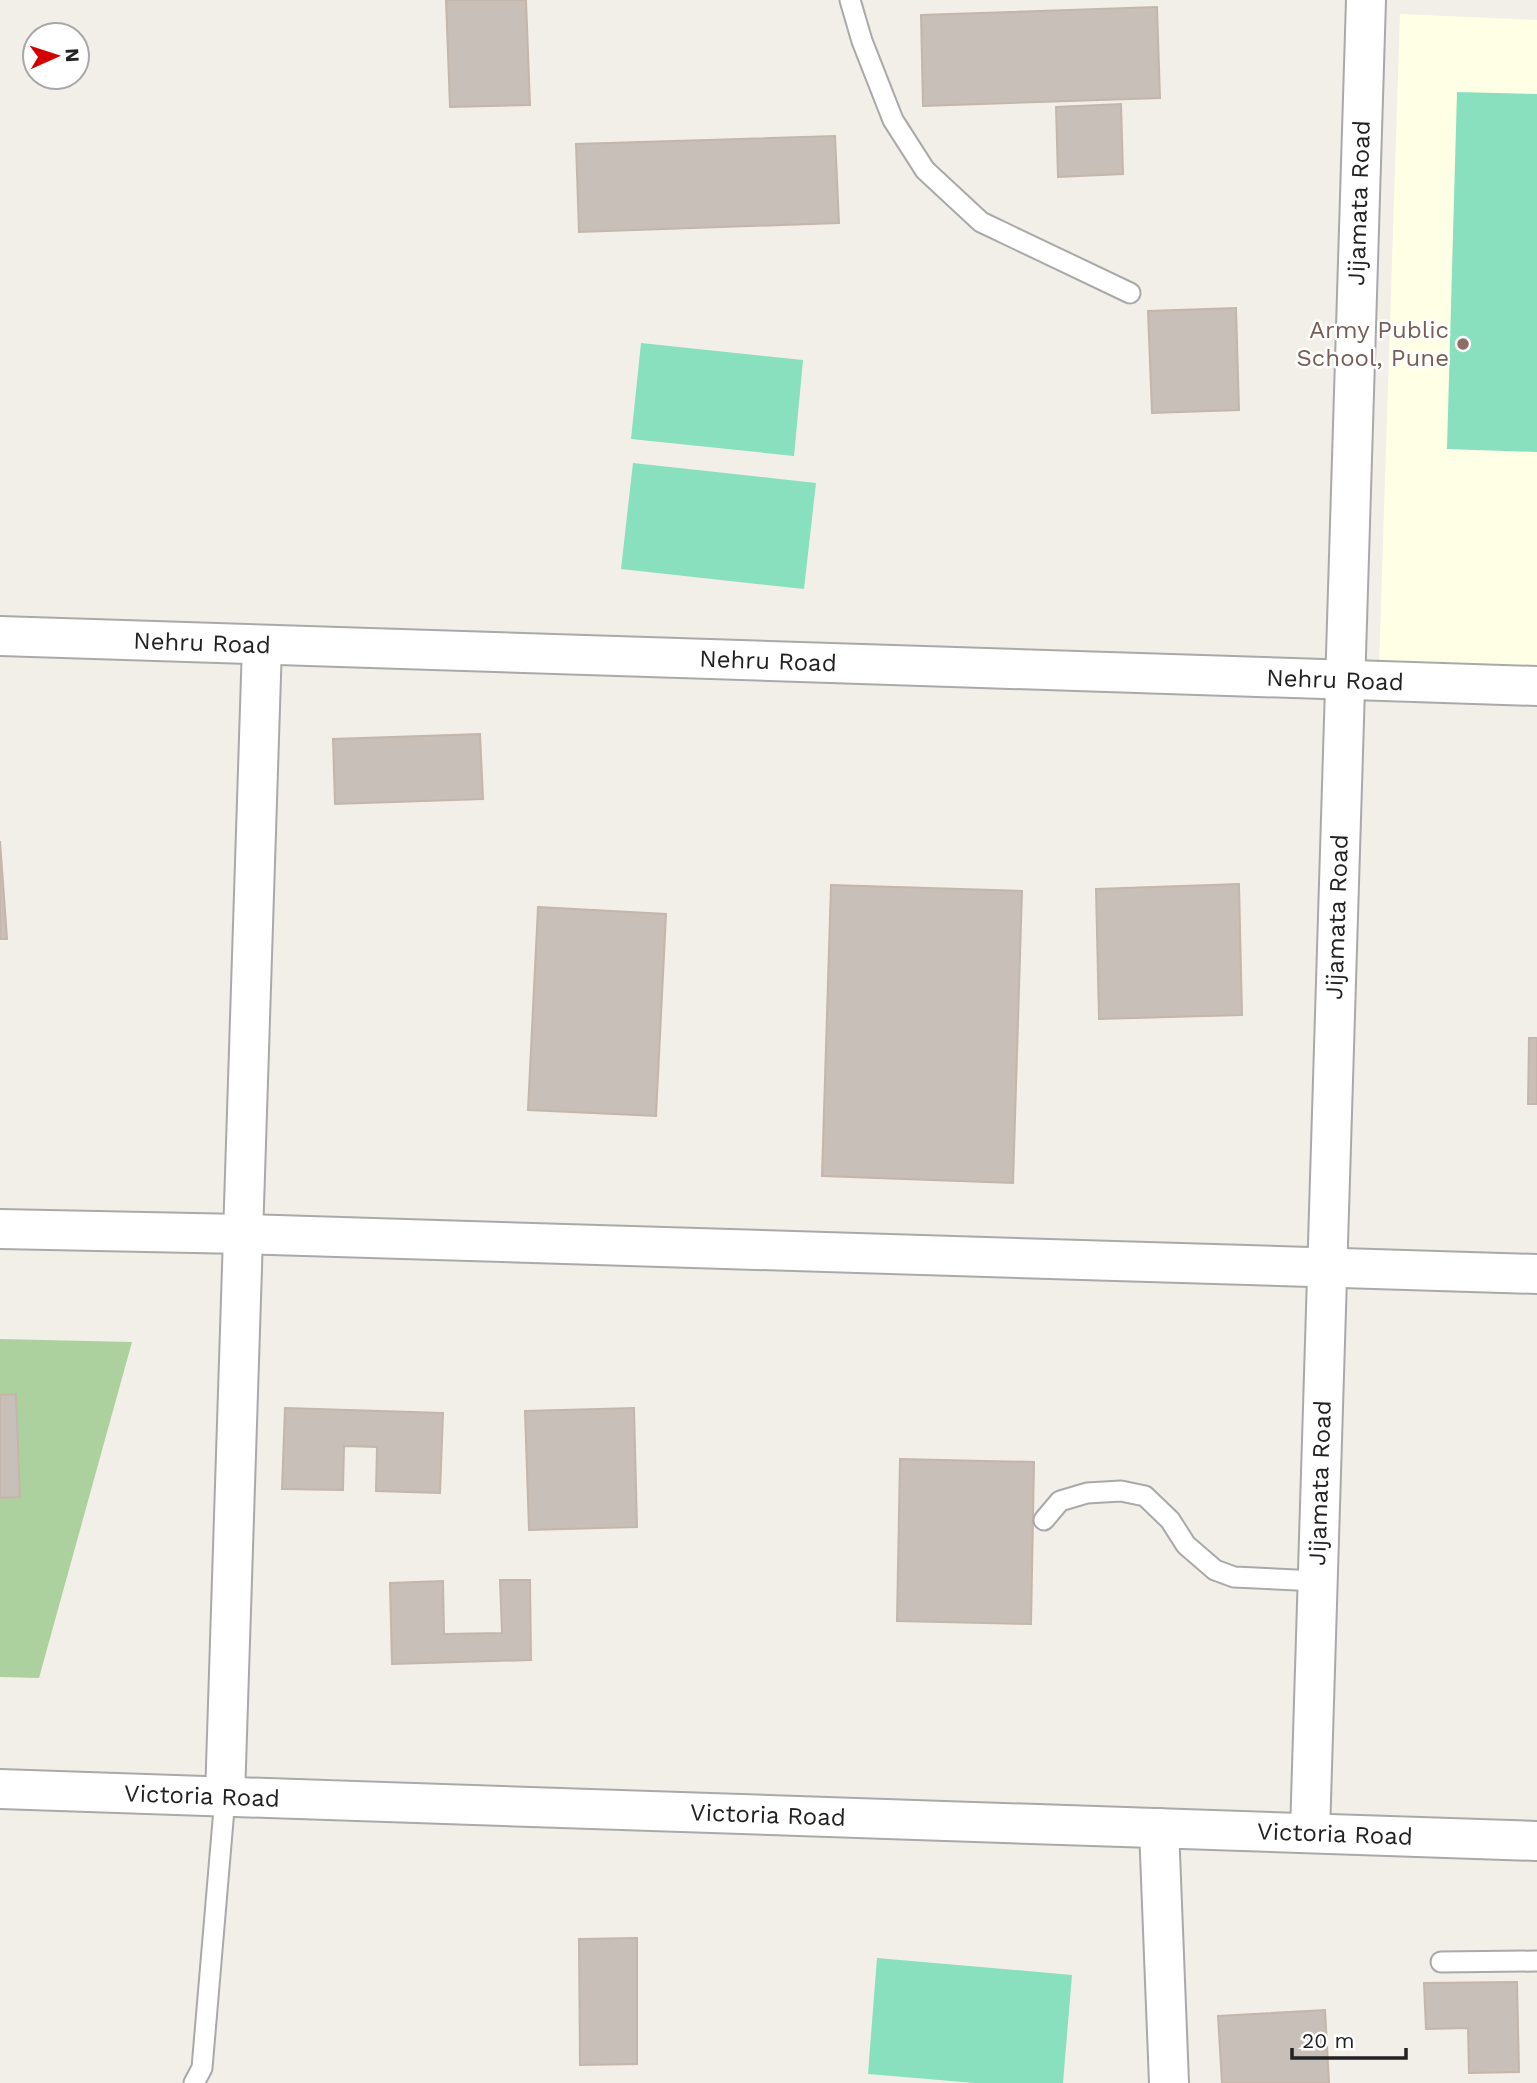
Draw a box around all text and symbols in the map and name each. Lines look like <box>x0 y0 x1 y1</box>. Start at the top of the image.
north arrow <box>21 21 91 91</box>
text: N <box>61 47 84 63</box>
street label: Jijamata Road <box>1342 120 1376 286</box>
place label: Army Public School, Pune <box>1296 316 1449 372</box>
marker: Army Public School, Pune <box>1455 336 1471 352</box>
street label: Nehru Road <box>133 627 271 659</box>
street label: Nehru Road <box>699 645 837 677</box>
street label: Nehru Road <box>1266 664 1404 696</box>
street label: Jijamata Road <box>1320 834 1354 1000</box>
street label: Jijamata Road <box>1303 1400 1337 1566</box>
street label: Victoria Road <box>124 1779 280 1813</box>
street label: Victoria Road <box>690 1798 846 1832</box>
street label: Victoria Road <box>1257 1817 1413 1851</box>
scale bar <box>1292 2016 1406 2060</box>
text: 20 m <box>1302 2028 1354 2053</box>

